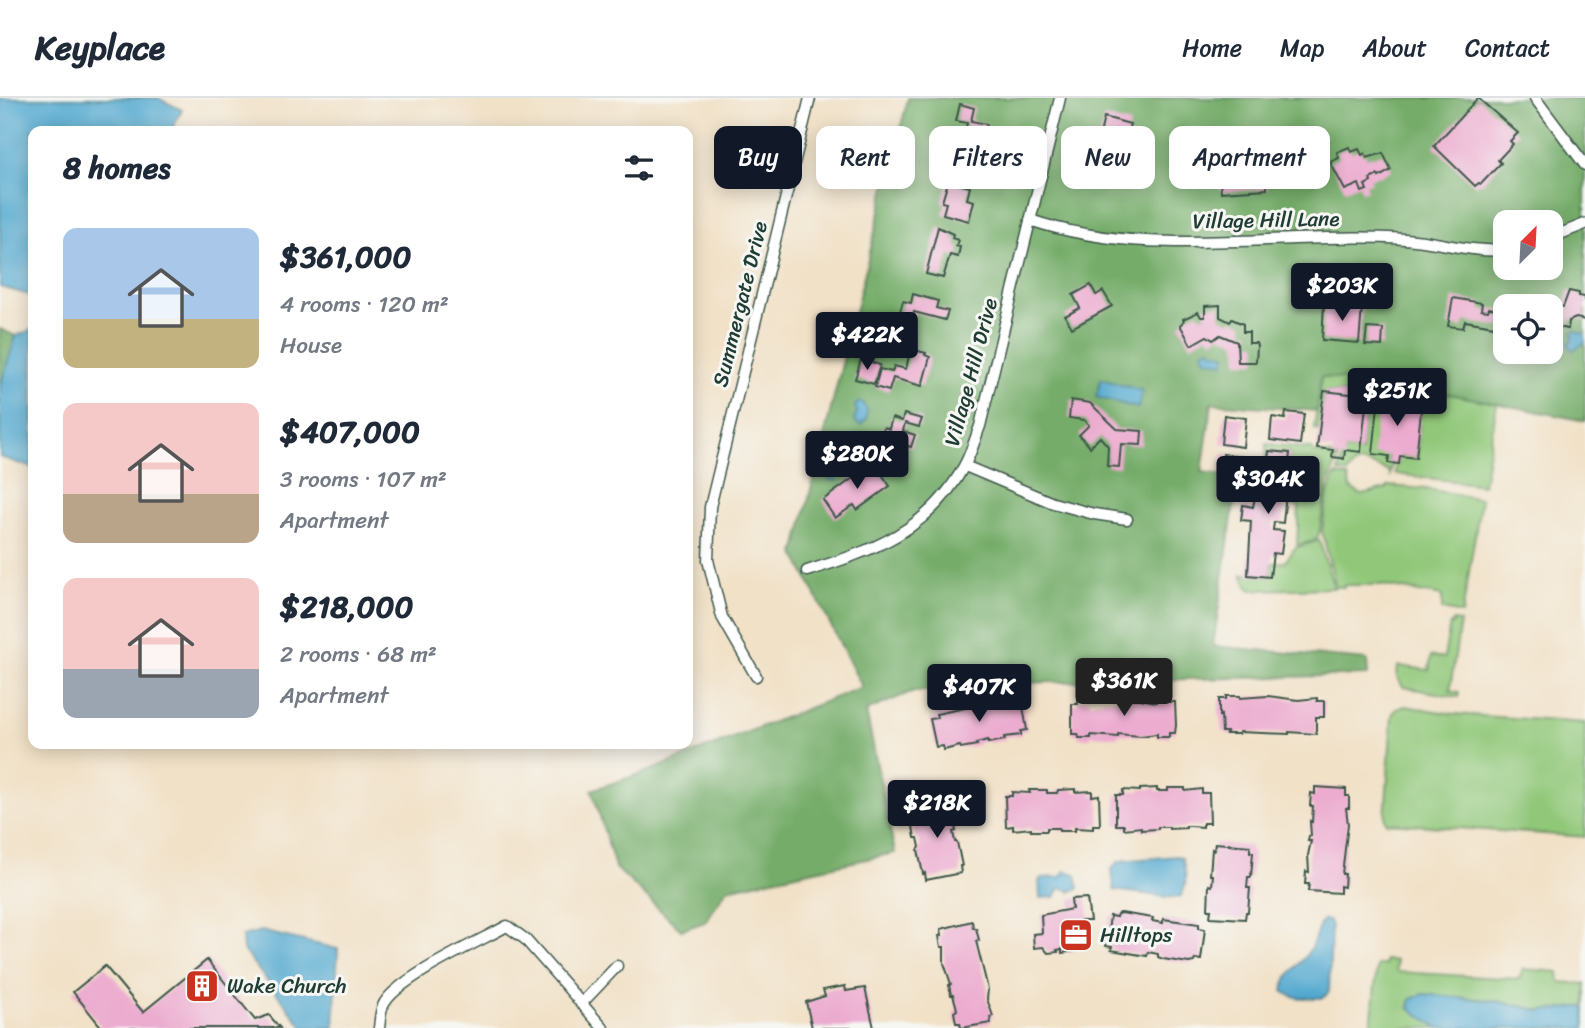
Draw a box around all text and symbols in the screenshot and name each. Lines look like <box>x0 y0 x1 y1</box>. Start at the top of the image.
text: Keyplace <box>35 19 165 77</box>
text: Home <box>1182 27 1242 69</box>
text: Map <box>1280 27 1324 69</box>
text: About <box>1362 27 1427 69</box>
text: Contact <box>1465 27 1550 69</box>
chip: Buy <box>714 126 802 189</box>
chip: Rent <box>816 126 915 189</box>
chip: Filters <box>929 126 1047 189</box>
chip: New <box>1061 126 1155 189</box>
chip: Apartment <box>1169 126 1330 189</box>
text: 8 homes <box>63 141 171 195</box>
icon: filters <box>620 149 658 187</box>
street label: Village Hill Lane <box>1192 200 1340 240</box>
north arrow <box>1493 210 1563 280</box>
map controls <box>1493 210 1563 364</box>
street label: Summergate Drive <box>701 217 779 391</box>
text: $361,000 <box>280 230 412 284</box>
icon: home <box>119 256 203 340</box>
pin: $203K <box>1293 264 1391 323</box>
text: $203K <box>1307 265 1377 306</box>
text: 4 rooms · 120 m² <box>280 284 449 325</box>
street label: Village Hill Drive <box>933 294 1009 450</box>
button: locate <box>1493 294 1563 364</box>
pin: $422K <box>818 313 916 372</box>
text: $422K <box>832 314 902 355</box>
text: House <box>280 325 342 366</box>
pin: $251K <box>1348 368 1446 428</box>
text: $251K <box>1364 370 1430 411</box>
text: $407,000 <box>280 405 420 459</box>
icon: home <box>119 431 203 515</box>
pin: $280K <box>808 432 906 491</box>
text: $280K <box>821 433 893 474</box>
pin: $304K <box>1219 456 1317 516</box>
text: $304K <box>1232 458 1304 499</box>
text: 3 rooms · 107 m² <box>280 459 447 500</box>
text: Apartment <box>280 500 389 541</box>
text: $218,000 <box>280 580 413 634</box>
icon: home <box>119 606 203 690</box>
text: 2 rooms · 68 m² <box>280 634 437 675</box>
pin: $361K <box>1075 658 1173 718</box>
text: $361K <box>1091 660 1157 701</box>
pin: $407K <box>930 664 1028 724</box>
text: $407K <box>943 666 1015 707</box>
text: Apartment <box>280 675 389 716</box>
pin: $218K <box>888 780 986 840</box>
text: $218K <box>904 782 970 823</box>
office icon: Hilltops <box>1057 916 1095 954</box>
place label: Hilltops <box>1100 916 1173 954</box>
building icon: Wake Church <box>183 967 221 1005</box>
place label: Wake Church <box>227 967 347 1005</box>

